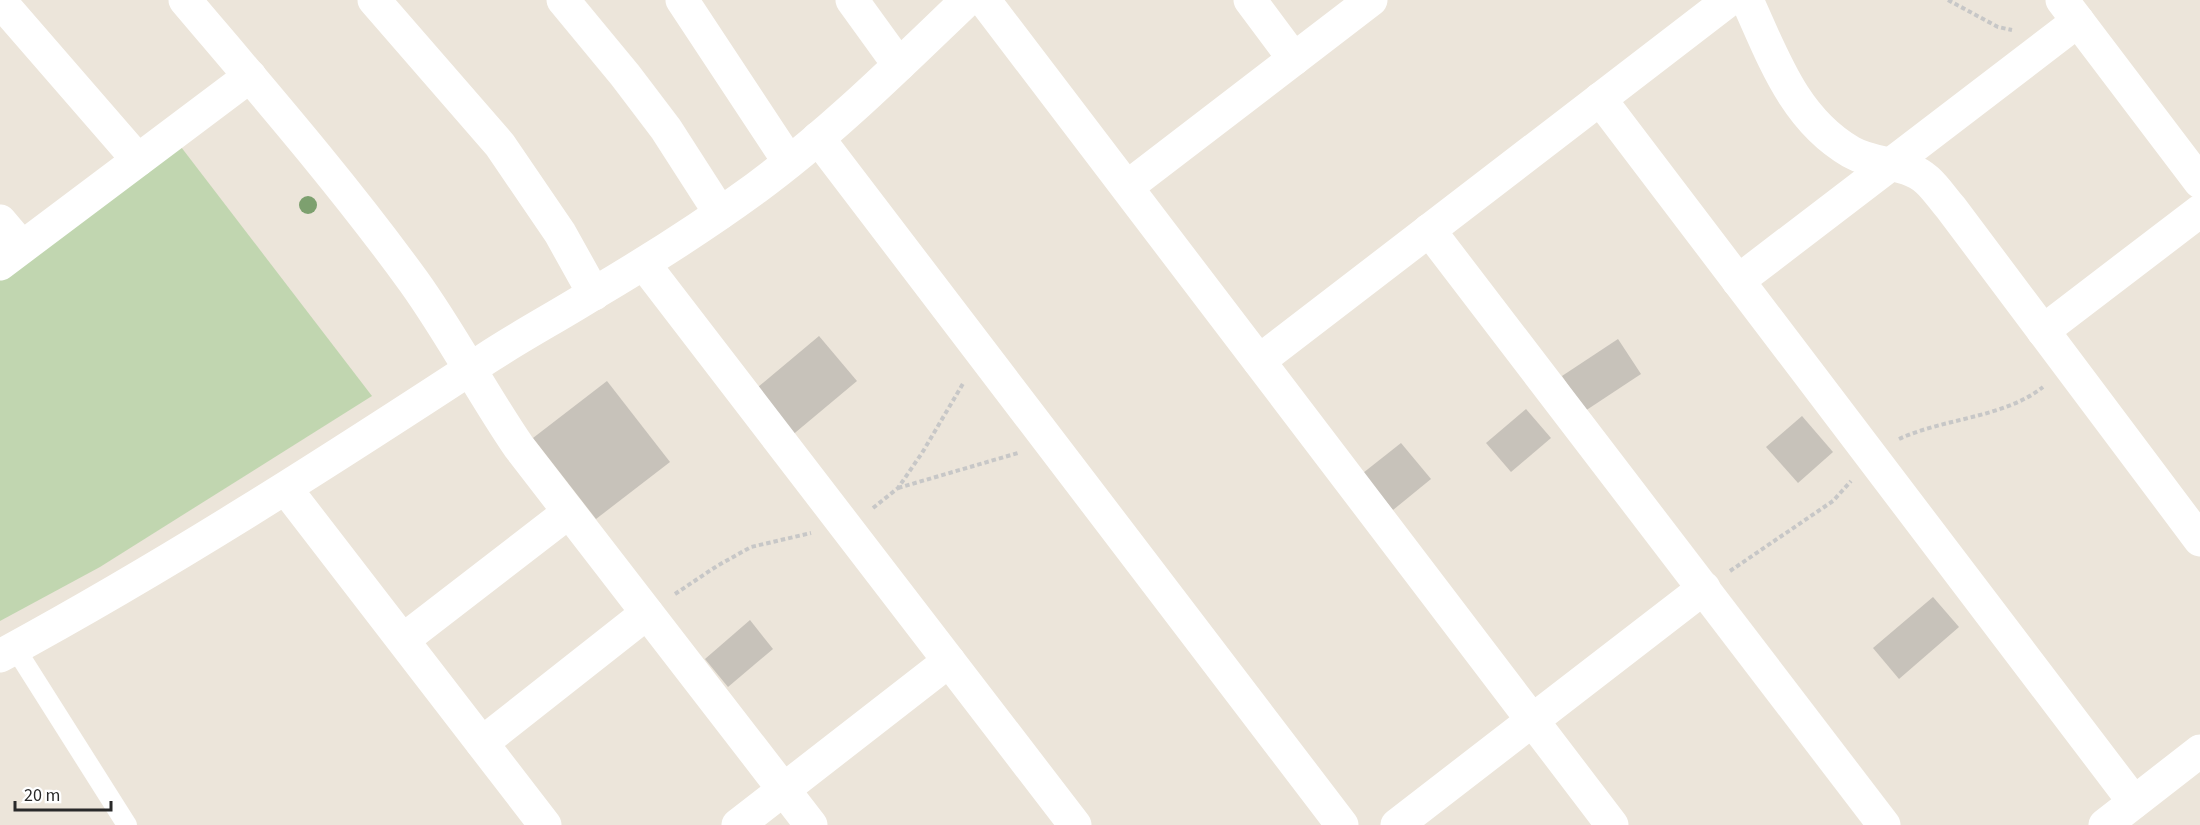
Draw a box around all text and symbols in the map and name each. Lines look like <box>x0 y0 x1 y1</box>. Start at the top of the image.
scale bar <box>15 774 111 812</box>
text: 20 m <box>24 783 60 808</box>

